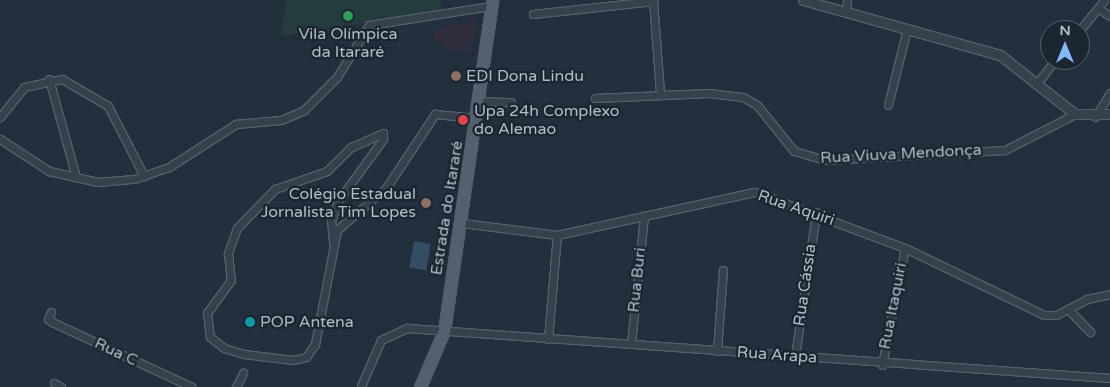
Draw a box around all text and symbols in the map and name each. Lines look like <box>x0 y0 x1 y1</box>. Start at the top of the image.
marker: Vila Olímpica da Itararé <box>342 10 354 22</box>
north arrow <box>1040 20 1090 70</box>
text: N <box>1059 22 1071 39</box>
place label: Vila Olímpica da Itararé <box>298 24 398 62</box>
place label: EDI Dona Lindu <box>466 66 584 86</box>
marker: EDI Dona Lindu <box>450 70 462 82</box>
place label: Upa 24h Complexo do Alemao <box>474 101 620 139</box>
marker: Upa 24h Complexo do Alemao <box>456 113 470 127</box>
street label: Estrada do Itararé <box>427 139 467 277</box>
street label: Rua Viuva Mendonça <box>820 140 982 168</box>
place label: Colégio Estadual Jornalista Tim Lopes <box>261 184 416 222</box>
street label: Rua Aquiri <box>755 186 837 230</box>
marker: Colégio Estadual Jornalista Tim Lopes <box>420 197 432 209</box>
street label: Rua Cássia <box>790 243 820 327</box>
street label: Rua Buri <box>624 247 650 313</box>
street label: Rua Itaquiri <box>875 261 911 351</box>
place label: POP Antena <box>260 312 354 332</box>
marker: POP Antena <box>244 316 256 328</box>
street label: Rua C <box>91 334 141 370</box>
street label: Rua Arapa <box>736 343 818 367</box>

